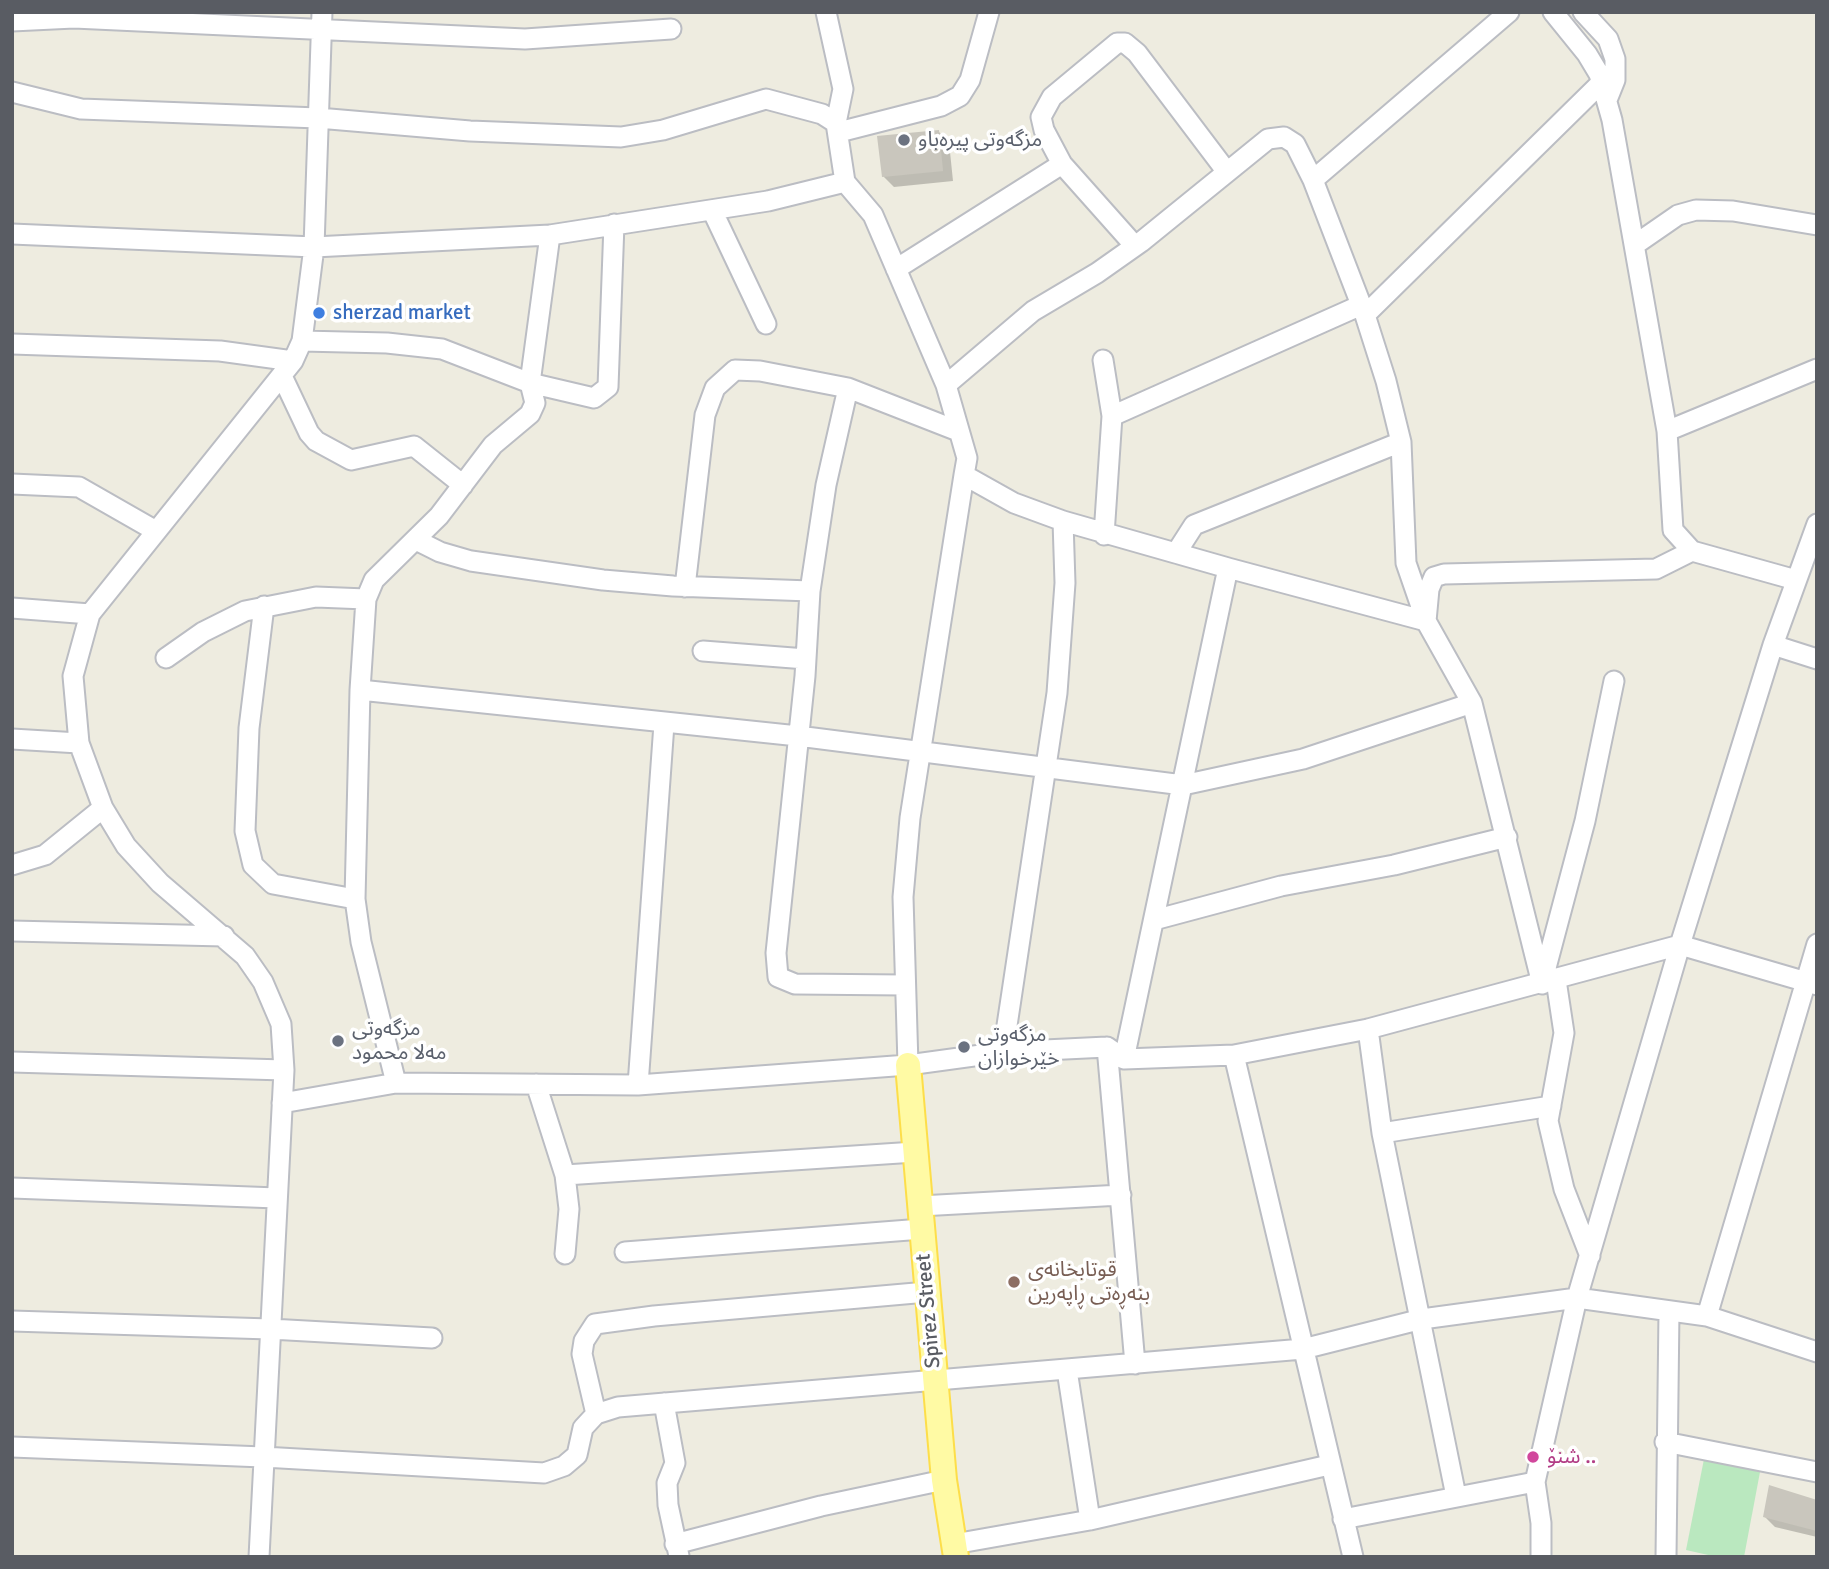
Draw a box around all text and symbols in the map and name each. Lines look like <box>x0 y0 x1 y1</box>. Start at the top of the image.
place label: مزگەوتی پیرەباو <box>918 127 1042 153</box>
marker: مزگەوتی پیرەباو <box>896 132 912 148</box>
place label: sherzad market <box>333 300 471 326</box>
marker: sherzad market <box>311 305 327 321</box>
place label: مزگه‌وتی مه‌لا محمود <box>352 1016 447 1066</box>
place label: مزگەوتی خێرخوازان <box>978 1022 1060 1072</box>
marker: مزگه‌وتی مه‌لا محمود <box>330 1033 346 1049</box>
marker: مزگەوتی خێرخوازان <box>956 1039 972 1055</box>
street label: Spirez Street <box>911 1253 947 1369</box>
place label: قوتابخانەی بنەڕەتی ڕاپەرین <box>1028 1257 1150 1307</box>
marker: قوتابخانەی بنەڕەتی ڕاپەرین <box>1006 1274 1022 1290</box>
place label: شنۆ .. <box>1547 1444 1596 1470</box>
marker: شنۆ .. <box>1525 1449 1541 1465</box>

